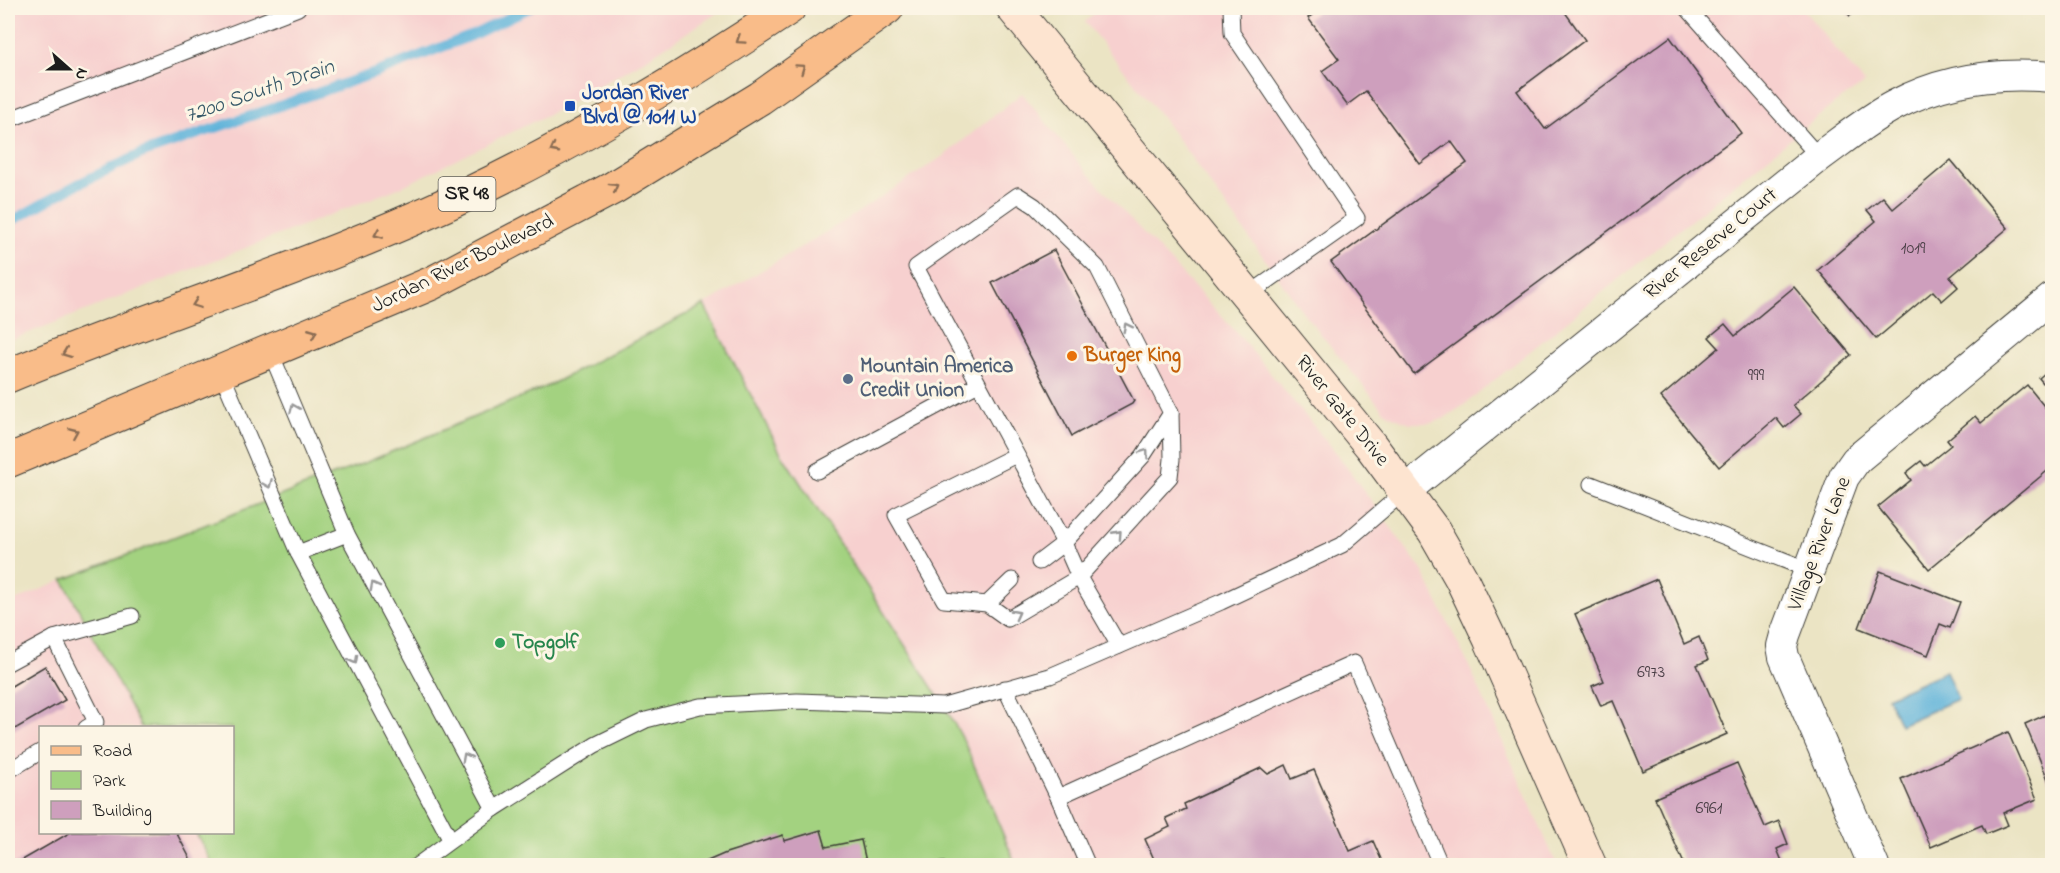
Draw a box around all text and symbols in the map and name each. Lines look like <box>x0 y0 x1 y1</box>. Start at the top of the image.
one-way arrow <box>736 33 747 44</box>
north arrow <box>39 39 99 99</box>
water label: 7200 South Drain <box>181 51 340 132</box>
text: N <box>68 64 94 83</box>
one-way arrow <box>795 65 806 76</box>
place label: Jordan River Blvd @ 1011 W <box>581 79 697 133</box>
marker: Jordan River Blvd @ 1011 W <box>563 99 577 113</box>
one-way arrow <box>550 142 560 153</box>
road number: SR 48 <box>438 177 496 211</box>
street label: River Reserve Court <box>1638 181 1784 307</box>
one-way arrow <box>608 183 618 194</box>
street label: Jordan River Boulevard <box>367 207 559 321</box>
one-way arrow <box>374 227 385 239</box>
house number: 1019 <box>1901 236 1926 262</box>
one-way arrow <box>191 296 202 309</box>
one-way arrow <box>1123 323 1134 333</box>
one-way arrow <box>307 328 318 340</box>
place label: Burger King <box>1083 341 1181 373</box>
one-way arrow <box>61 346 72 358</box>
marker: Burger King <box>1065 349 1079 363</box>
street label: River Gate Drive <box>1288 349 1397 473</box>
place label: Mountain America Credit Union <box>860 352 1013 406</box>
house number: 999 <box>1748 363 1765 389</box>
marker: Mountain America Credit Union <box>841 372 855 386</box>
one-way arrow <box>289 403 301 414</box>
one-way arrow <box>68 427 79 439</box>
one-way arrow <box>1138 448 1149 459</box>
street label: Village River Lane <box>1780 472 1861 617</box>
one-way arrow <box>261 478 273 489</box>
one-way arrow <box>1111 530 1122 541</box>
one-way arrow <box>370 581 381 592</box>
one-way arrow <box>1010 610 1020 621</box>
place label: Topgolf <box>512 628 580 660</box>
marker: Topgolf <box>493 636 507 650</box>
one-way arrow <box>347 654 358 665</box>
house number: 6973 <box>1637 660 1665 686</box>
legend <box>39 726 234 834</box>
text: Road <box>93 739 132 765</box>
one-way arrow <box>462 753 473 764</box>
text: Park <box>93 769 126 795</box>
house number: 6961 <box>1696 796 1723 822</box>
text: Building <box>92 799 152 826</box>

